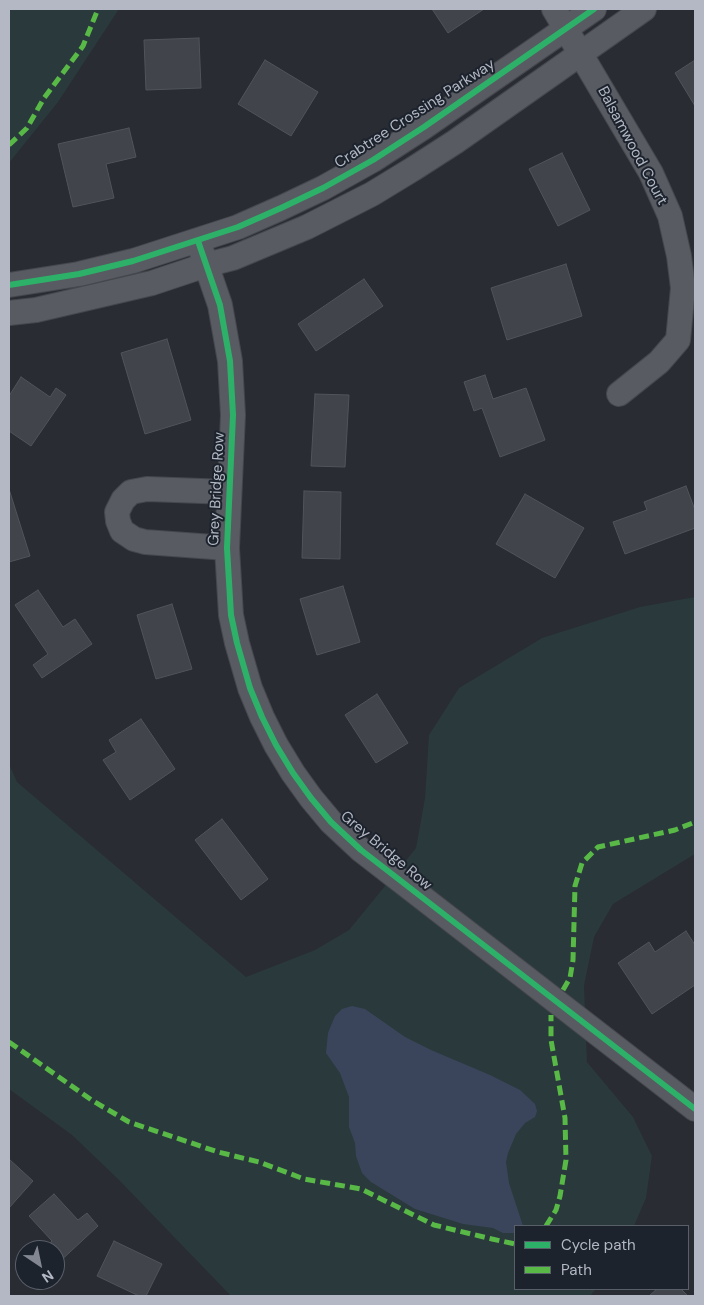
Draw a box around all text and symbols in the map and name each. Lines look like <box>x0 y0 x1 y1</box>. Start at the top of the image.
street label: Crabtree Crossing Parkway <box>332 55 498 173</box>
street label: Balsamwood Court <box>593 84 671 208</box>
street label: Grey Bridge Row <box>205 432 229 546</box>
street label: Grey Bridge Row <box>337 808 435 894</box>
legend <box>514 1225 689 1290</box>
text: Cycle path <box>561 1235 636 1255</box>
north arrow <box>15 1240 65 1290</box>
text: Path <box>561 1260 592 1280</box>
text: N <box>39 1266 57 1287</box>

